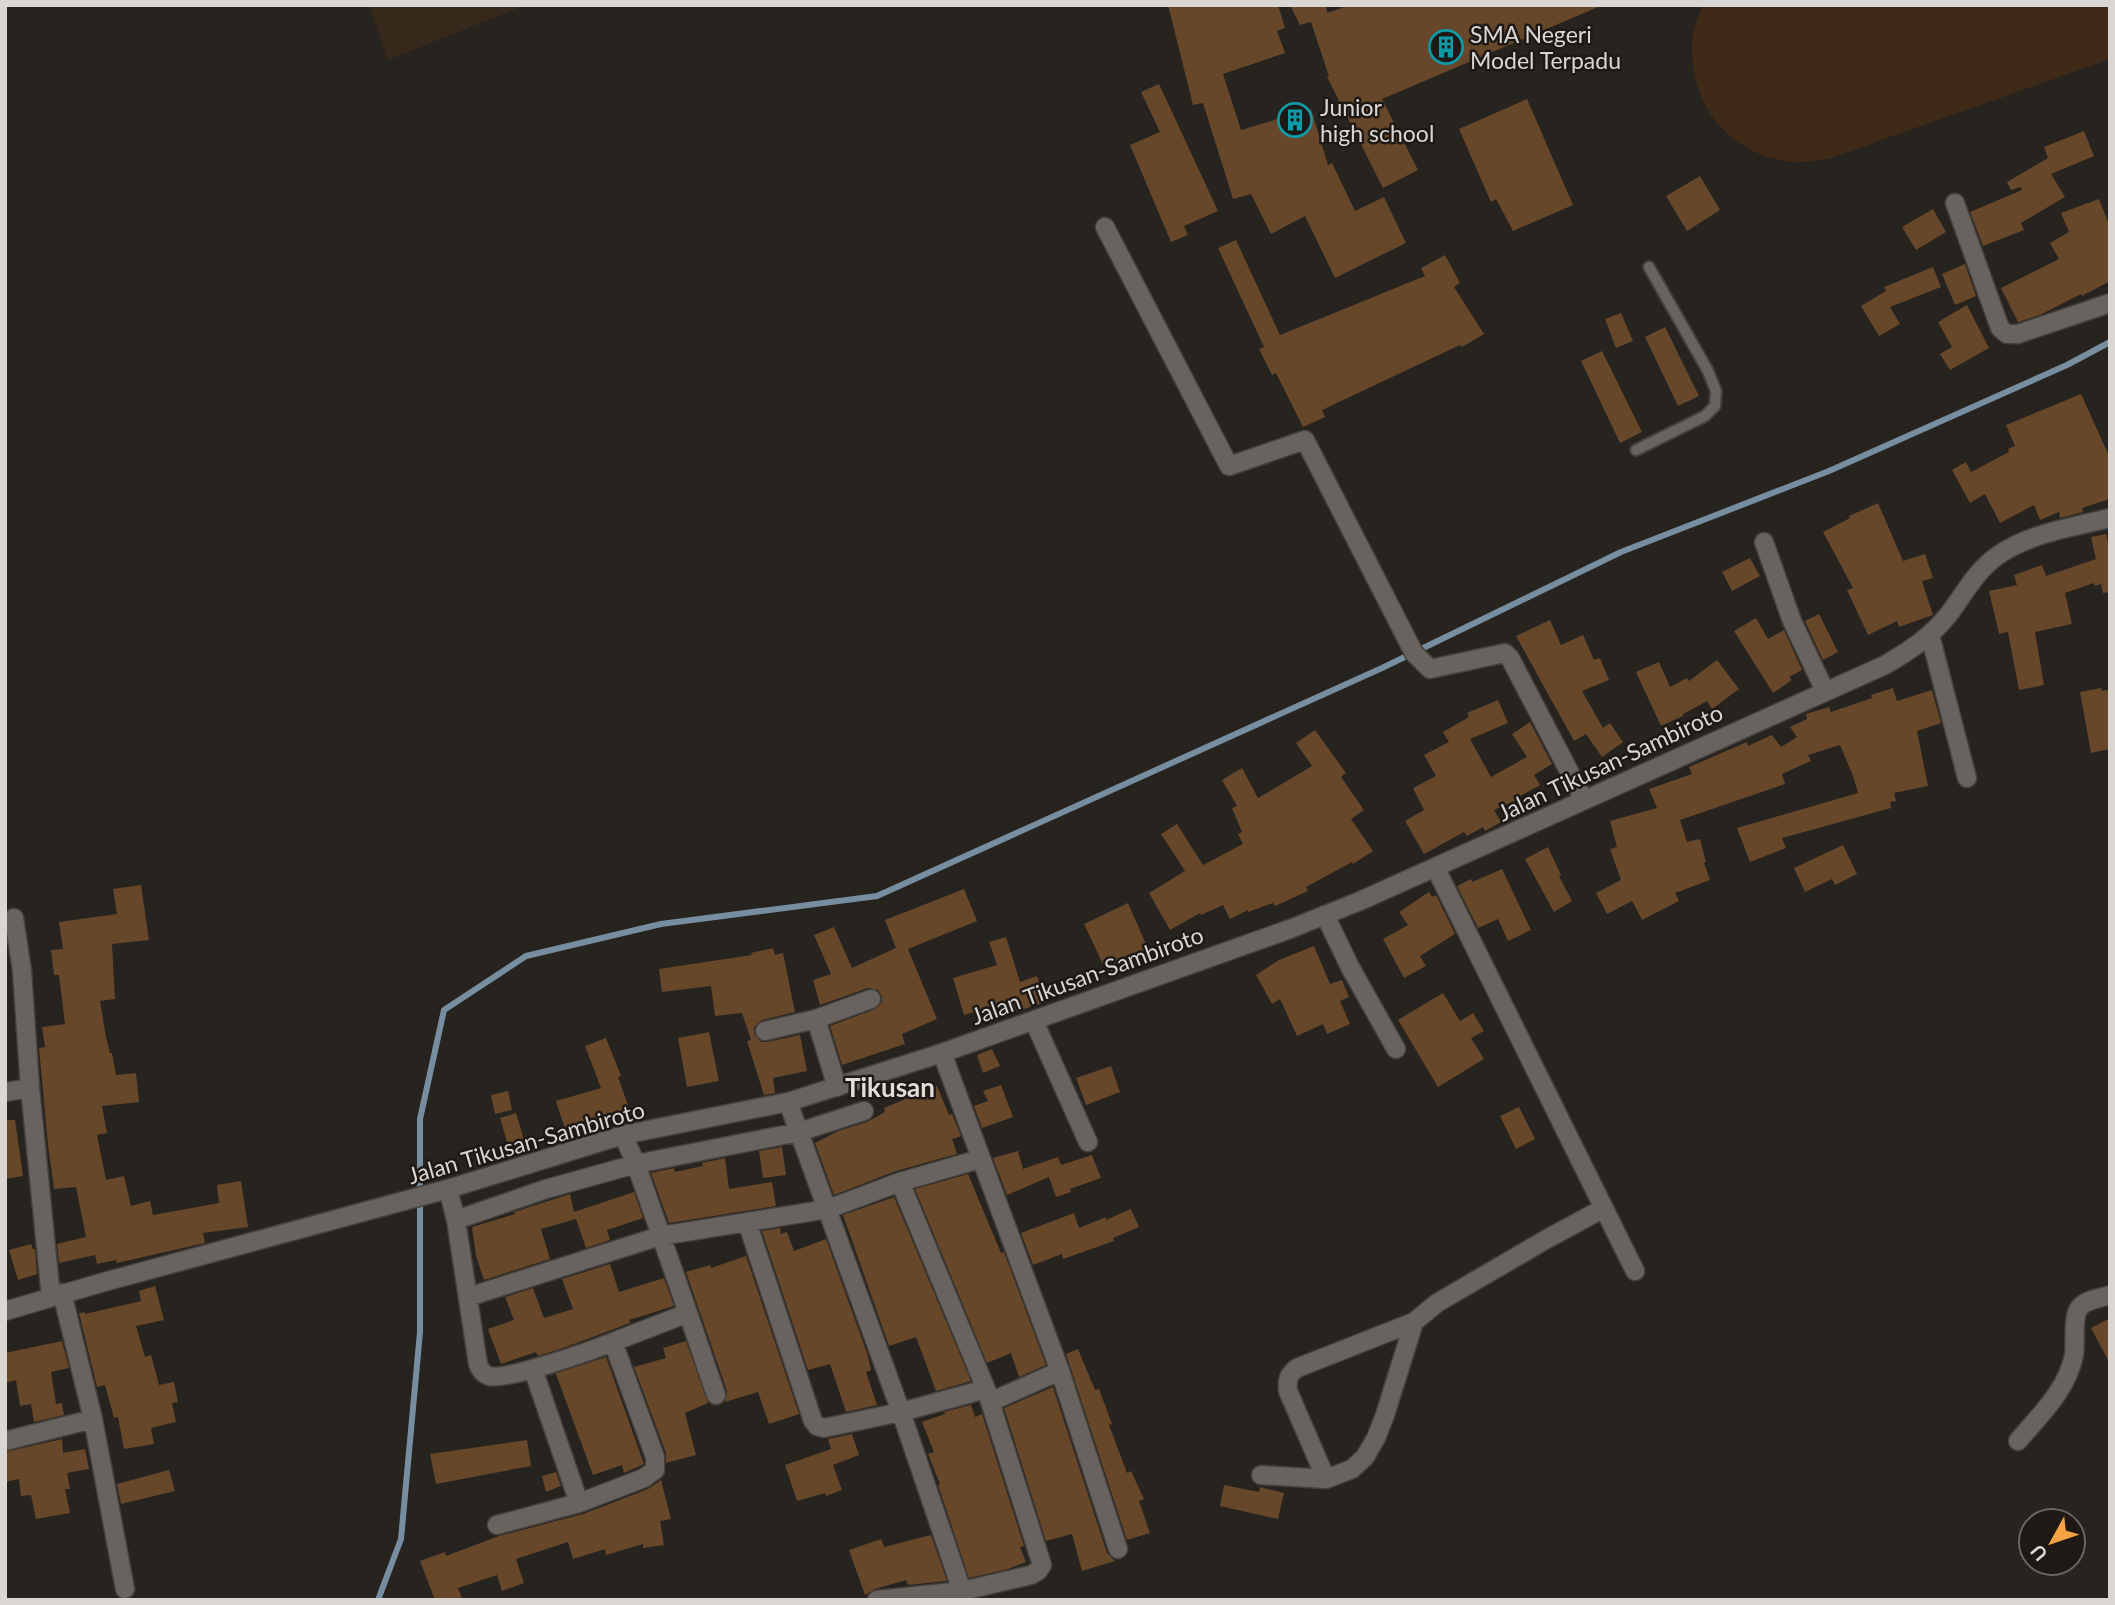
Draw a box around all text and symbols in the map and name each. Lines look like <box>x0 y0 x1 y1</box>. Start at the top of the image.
place label: SMA Negeri Model Terpadu <box>1470 20 1621 74</box>
building icon: SMA Negeri Model Terpadu <box>1427 28 1465 66</box>
place label: Junior high school <box>1320 93 1434 147</box>
building icon: Junior high school <box>1276 101 1314 139</box>
street label: Jalan Tikusan-Sambiroto <box>1493 698 1727 826</box>
street label: Jalan Tikusan-Sambiroto <box>967 920 1207 1030</box>
district label: Tikusan <box>845 1071 935 1103</box>
street label: Jalan Tikusan-Sambiroto <box>404 1095 648 1189</box>
north arrow <box>2017 1507 2087 1577</box>
text: U <box>2025 1540 2052 1566</box>

